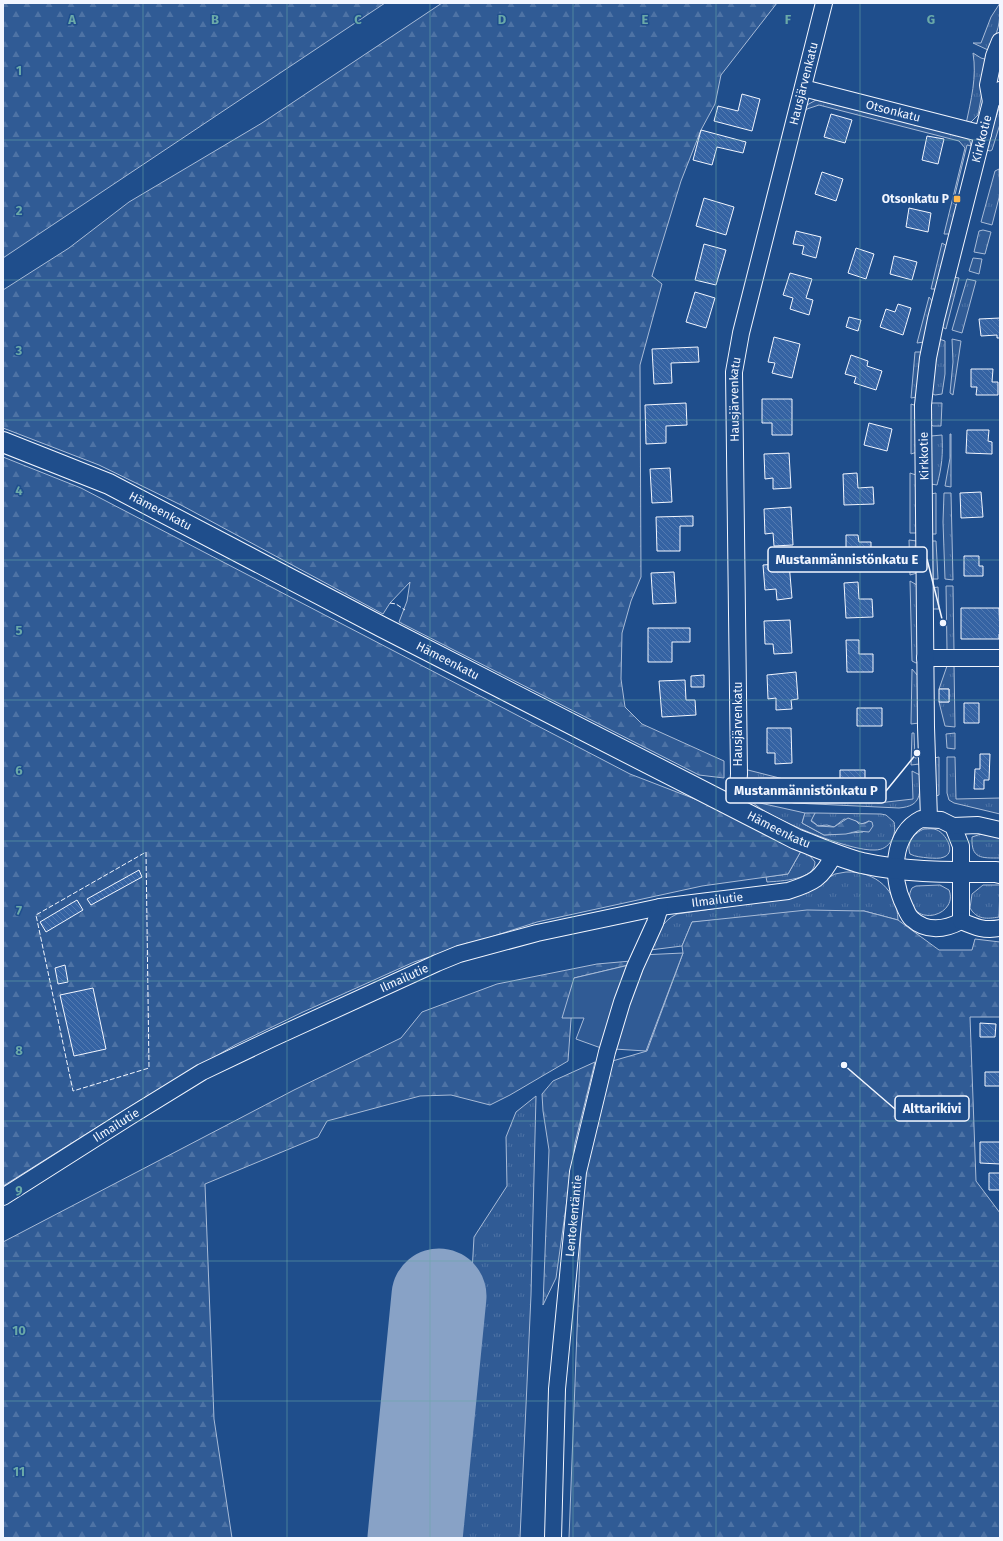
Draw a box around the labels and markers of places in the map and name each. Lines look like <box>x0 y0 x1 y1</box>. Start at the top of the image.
place label: Otsonkatu P <box>882 192 949 206</box>
marker: Otsonkatu P <box>952 194 962 204</box>
callout: Mustanmännistönkatu E <box>768 547 927 572</box>
callout: Mustanmännistönkatu P <box>726 778 886 803</box>
callout: Alttarikivi <box>895 1096 969 1121</box>

